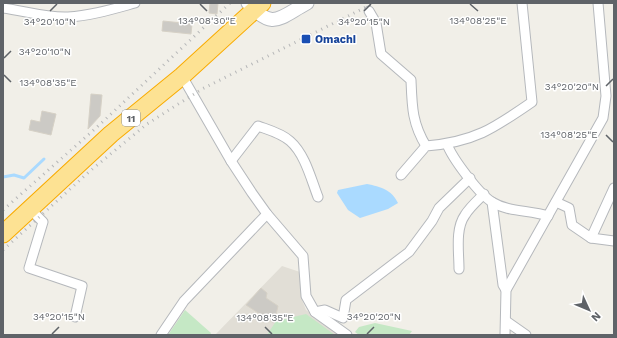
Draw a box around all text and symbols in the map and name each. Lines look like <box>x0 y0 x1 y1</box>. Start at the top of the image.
text: 134°08'30"E <box>178 15 236 26</box>
text: 134°08'25"E <box>449 15 507 26</box>
text: 34°20'10"N <box>24 16 76 27</box>
text: 34°20'15"N <box>338 16 390 27</box>
marker: Omachi <box>300 33 312 45</box>
place label: Omachi <box>315 33 356 46</box>
text: 34°20'10"N <box>19 46 71 57</box>
text: 134°08'35"E <box>19 77 77 88</box>
text: 34°20'20"N <box>545 81 599 92</box>
road number: 11 <box>122 110 140 126</box>
text: 134°08'25"E <box>540 129 598 140</box>
north arrow <box>569 290 609 330</box>
text: N <box>588 309 603 324</box>
text: 34°20'15"N <box>33 311 85 322</box>
text: 34°20'20"N <box>347 311 401 322</box>
text: 134°08'35"E <box>236 312 294 323</box>

